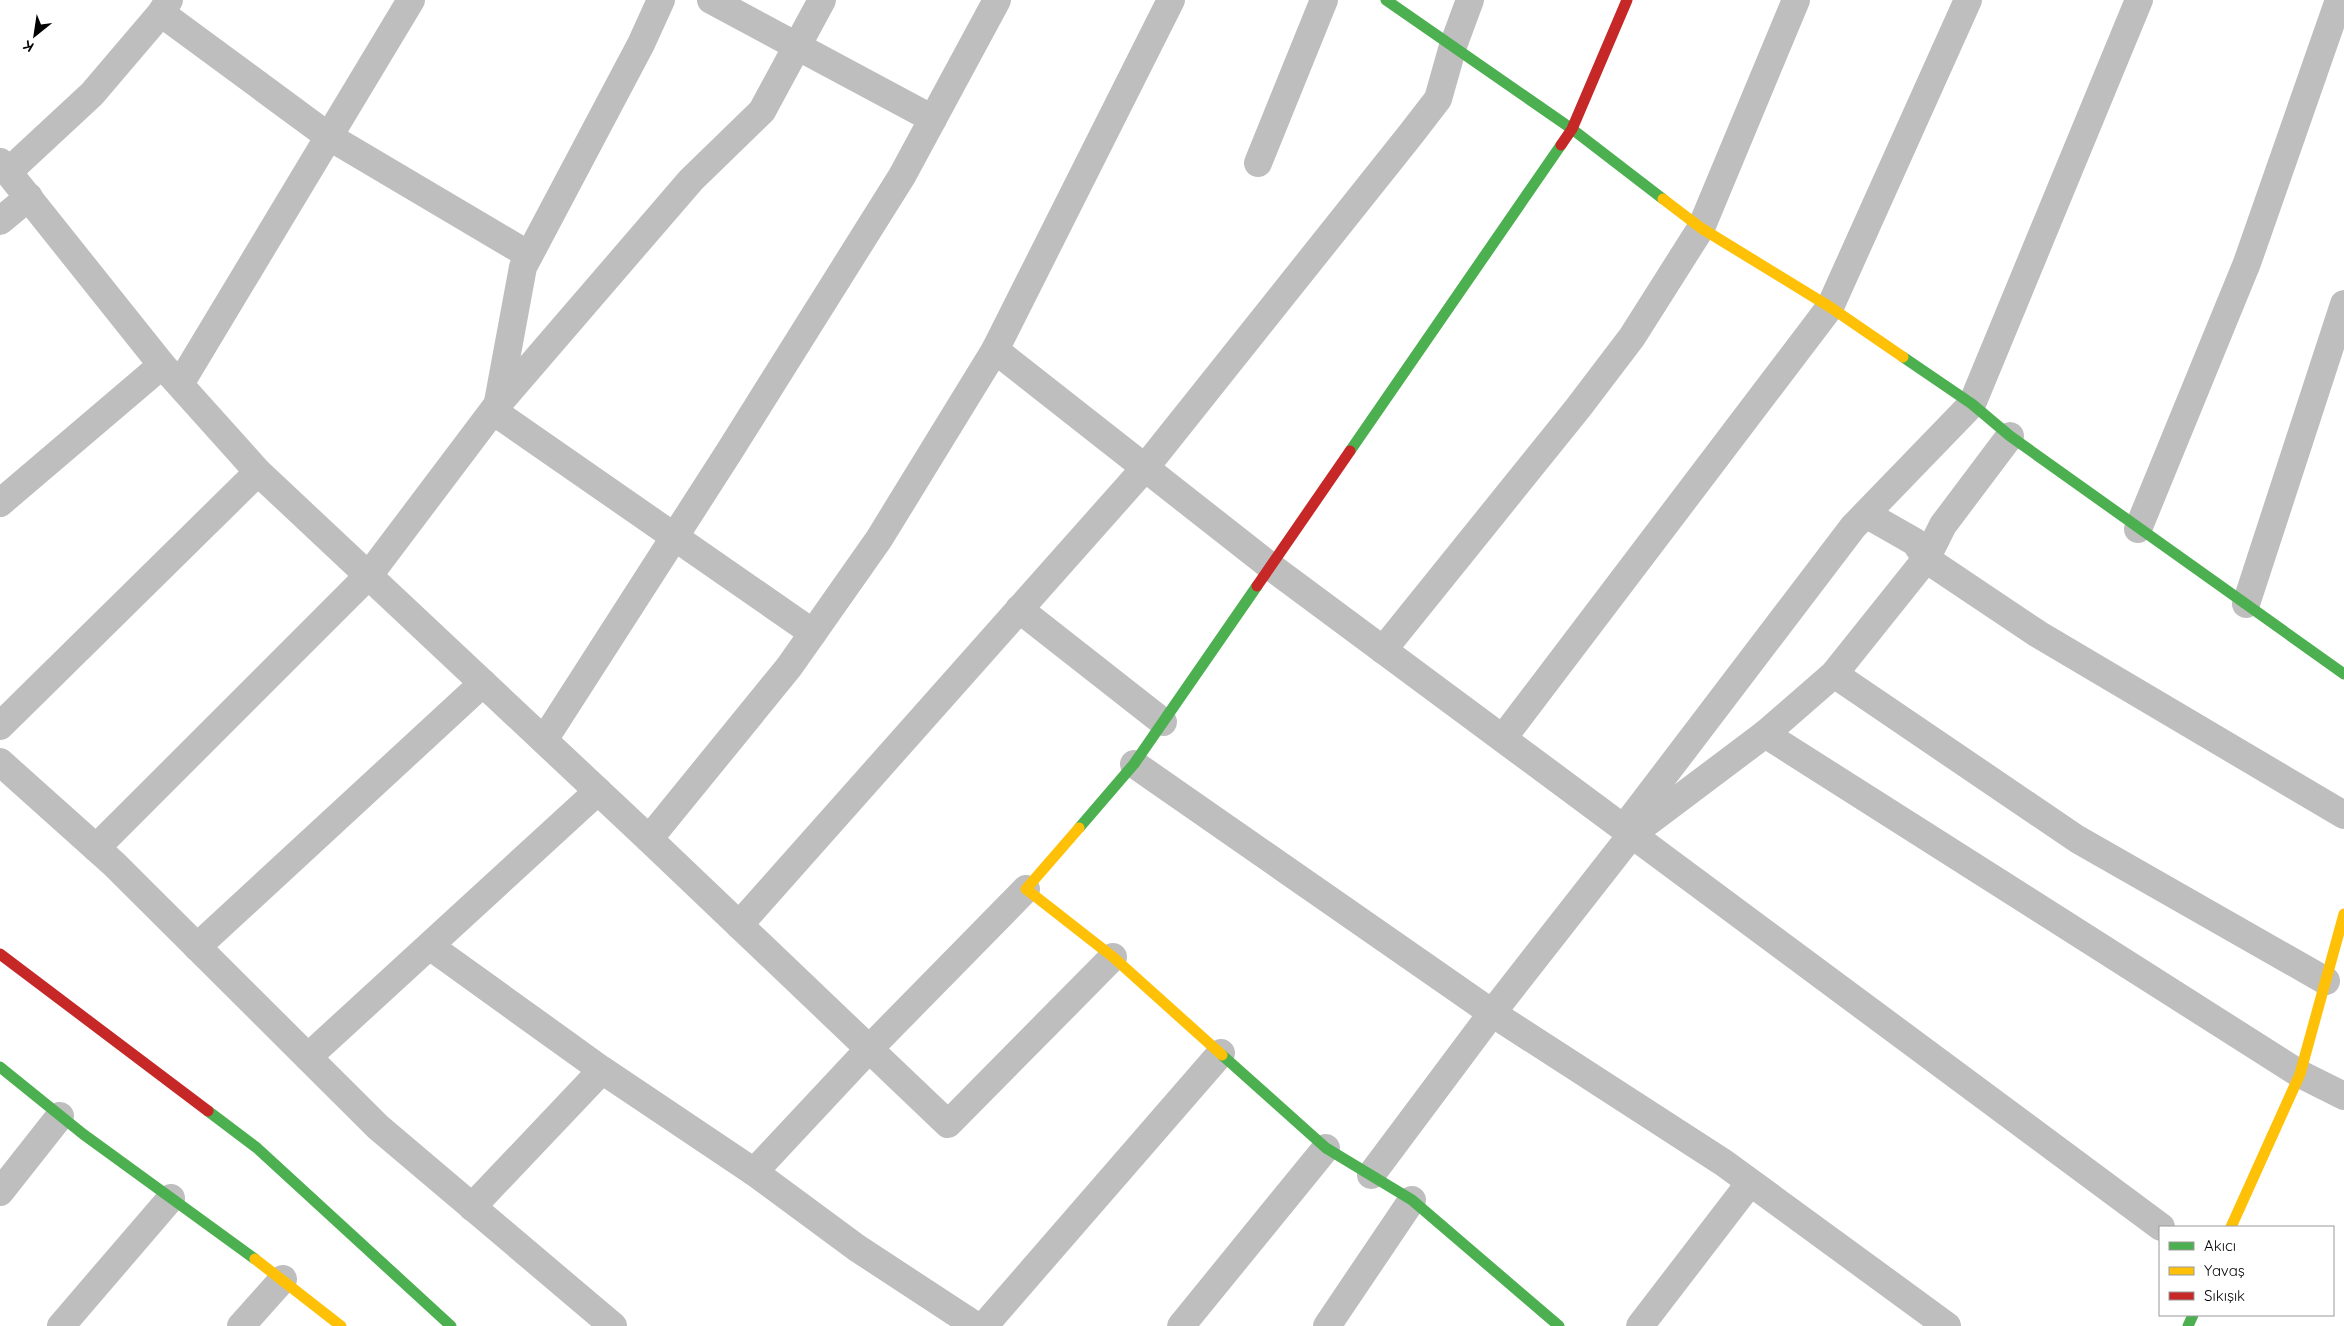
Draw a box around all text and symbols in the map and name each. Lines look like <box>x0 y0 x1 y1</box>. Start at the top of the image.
north arrow <box>10 10 60 60</box>
text: K <box>20 36 37 56</box>
legend <box>2159 1226 2334 1316</box>
text: Akıcı <box>2204 1236 2236 1255</box>
text: Yavaş <box>2204 1261 2245 1280</box>
text: Sıkışık <box>2204 1286 2245 1305</box>

